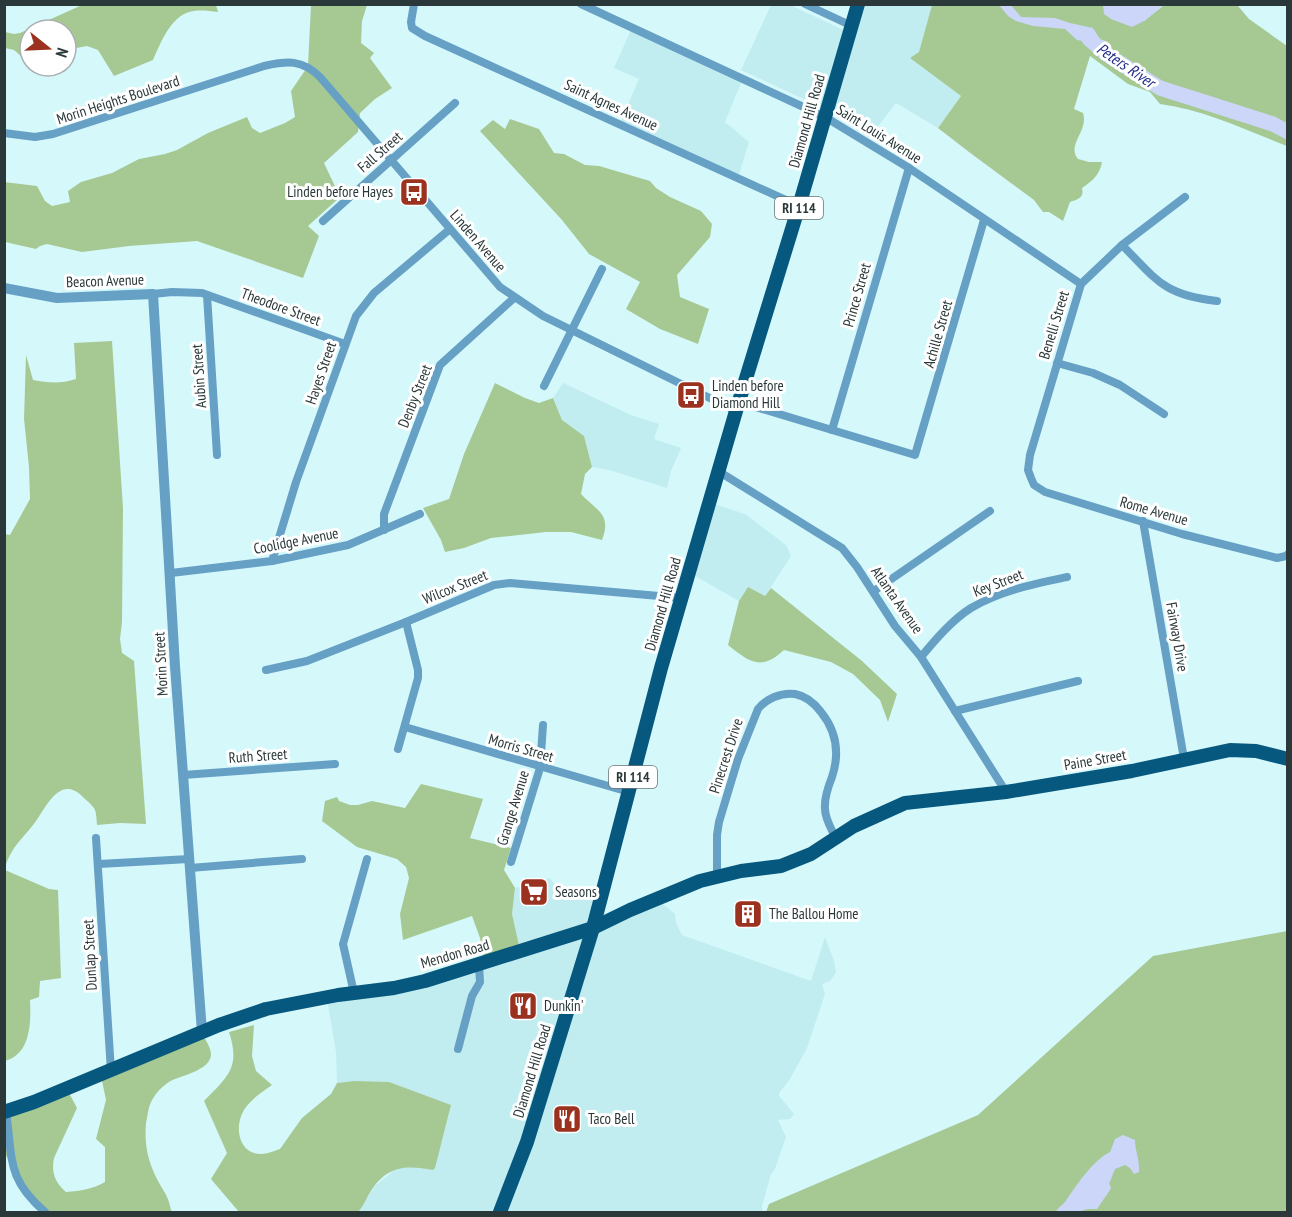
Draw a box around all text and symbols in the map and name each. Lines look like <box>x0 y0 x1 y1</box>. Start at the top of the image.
north arrow <box>18 18 78 78</box>
water label: Peters River <box>1093 38 1161 93</box>
text: N <box>51 45 73 60</box>
street label: Morin Heights Boulevard <box>54 71 182 128</box>
street label: Diamond Hill Road <box>784 72 829 170</box>
street label: Saint Agnes Avenue <box>561 75 661 135</box>
street label: Saint Louis Avenue <box>833 100 925 167</box>
street label: Fall Street <box>353 127 406 176</box>
bus stop icon: Linden before Hayes <box>398 176 430 208</box>
place label: Linden before Hayes <box>287 182 393 201</box>
road number: RI 114 <box>775 197 823 219</box>
street label: Linden Avenue <box>446 206 510 276</box>
street label: Prince Street <box>838 261 875 329</box>
street label: Beacon Avenue <box>66 270 144 291</box>
street label: Theodore Street <box>239 283 324 330</box>
street label: Benelli Street <box>1034 288 1073 361</box>
street label: Achille Street <box>919 298 956 370</box>
street label: Hayes Street <box>301 339 340 407</box>
street label: Aubin Street <box>187 343 210 409</box>
street label: Denby Street <box>393 361 436 430</box>
place label: Linden before Diamond Hill <box>712 376 784 412</box>
bus stop icon: Linden before Diamond Hill <box>675 379 707 411</box>
street label: Rome Avenue <box>1118 492 1190 529</box>
street label: Coolidge Avenue <box>252 523 340 558</box>
street label: Diamond Hill Road <box>640 555 685 653</box>
street label: Atlanta Avenue <box>867 562 928 637</box>
street label: Key Street <box>970 564 1026 601</box>
street label: Wilcox Street <box>420 565 490 608</box>
street label: Fairway Drive <box>1162 601 1193 673</box>
street label: Morin Street <box>149 631 172 697</box>
street label: Pinecrest Drive <box>704 716 747 796</box>
street label: Morris Street <box>486 729 556 766</box>
street label: Ruth Street <box>228 744 288 767</box>
street label: Paine Street <box>1062 745 1127 774</box>
road number: RI 114 <box>609 766 657 788</box>
street label: Grange Avenue <box>492 768 533 848</box>
supermarket icon: Seasons <box>518 876 550 908</box>
place label: Seasons <box>555 882 597 901</box>
building icon: The Ballou Home <box>732 898 764 930</box>
place label: The Ballou Home <box>769 904 858 923</box>
street label: Dunlap Street <box>78 919 101 991</box>
street label: Mendon Road <box>418 935 491 972</box>
restaurant icon: Dunkin' <box>507 990 539 1022</box>
place label: Dunkin' <box>544 996 584 1015</box>
street label: Diamond Hill Road <box>508 1022 555 1120</box>
restaurant icon: Taco Bell <box>551 1103 583 1135</box>
place label: Taco Bell <box>588 1109 635 1128</box>

